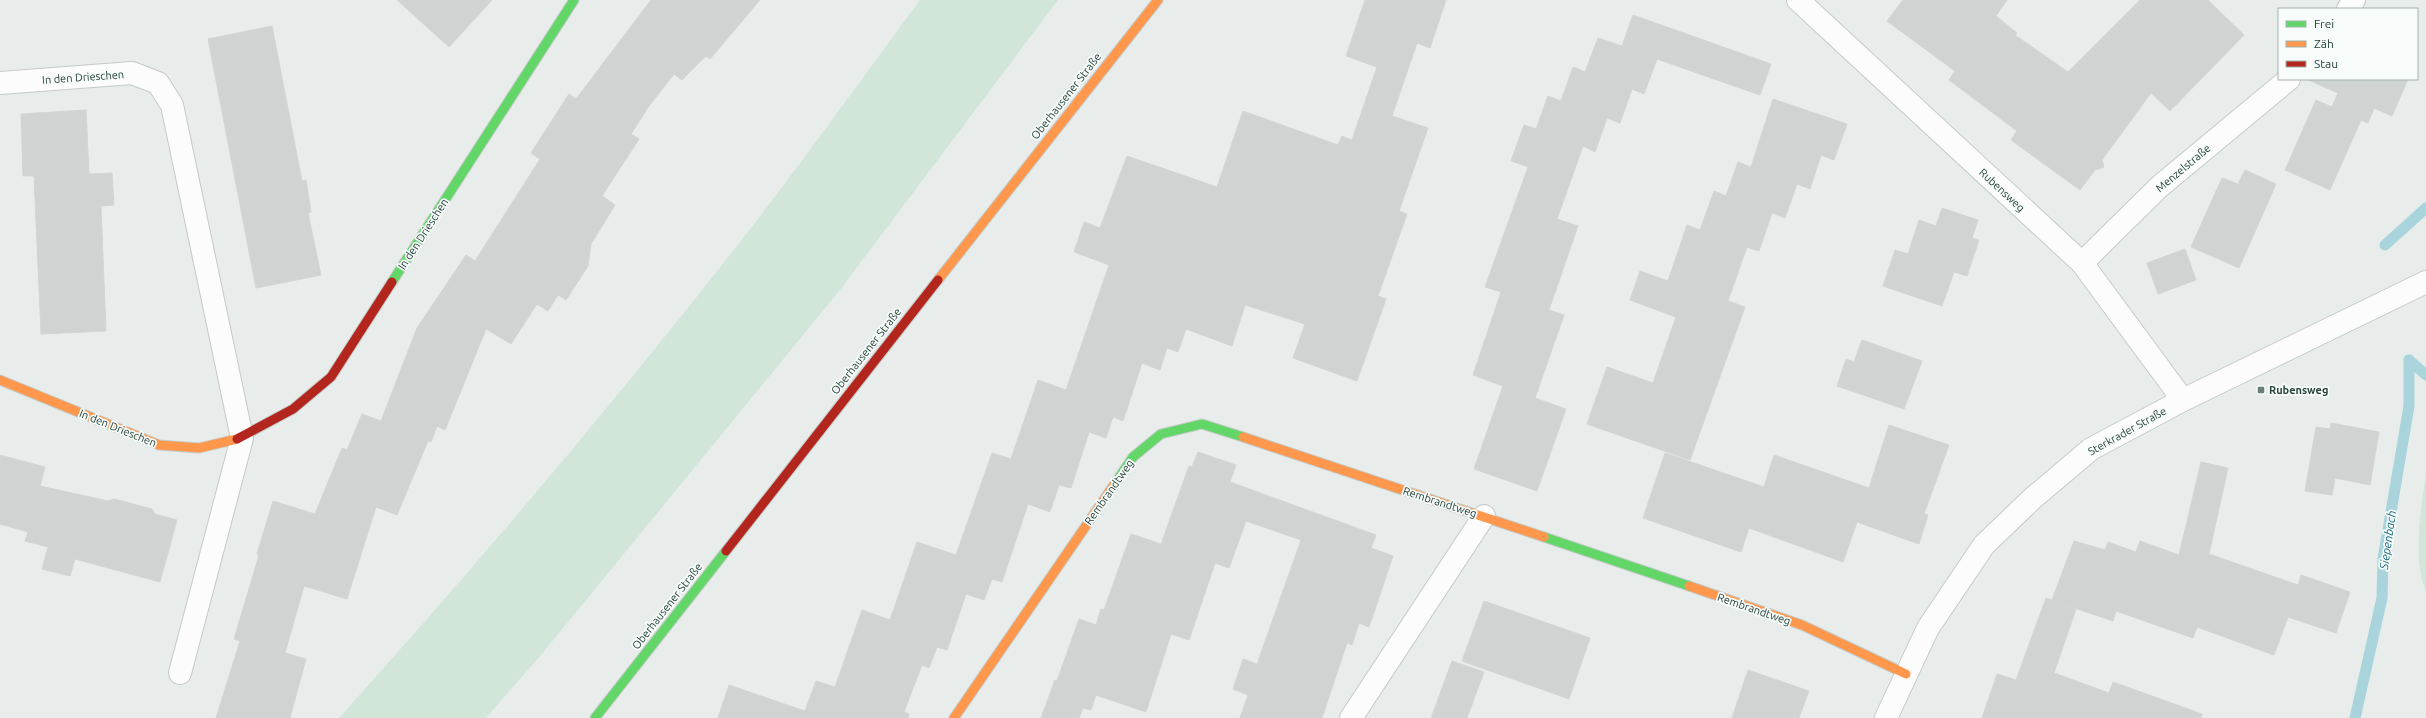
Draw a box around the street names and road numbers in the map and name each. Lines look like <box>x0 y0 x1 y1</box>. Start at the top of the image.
street label: Oberhausener Straße <box>1029 51 1103 141</box>
street label: In den Drieschen <box>42 68 124 86</box>
street label: Menzelstraße <box>2153 142 2213 194</box>
street label: Rubensweg <box>1977 166 2027 214</box>
street label: In den Drieschen <box>396 196 450 272</box>
street label: Oberhausener Straße <box>829 306 903 396</box>
street label: Sterkrader Straße <box>2086 405 2168 457</box>
street label: In den Drieschen <box>78 407 158 449</box>
street label: Rembrandtweg <box>1082 457 1136 527</box>
street label: Rembrandtweg <box>1402 484 1478 520</box>
street label: Oberhausener Straße <box>630 561 704 651</box>
street label: Rembrandtweg <box>1716 591 1792 627</box>

